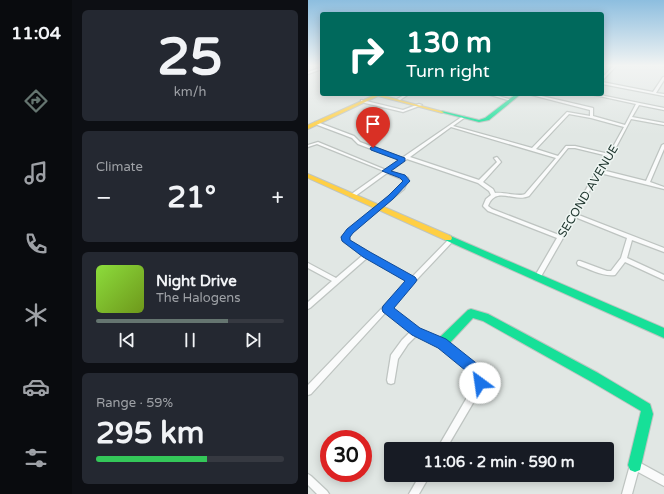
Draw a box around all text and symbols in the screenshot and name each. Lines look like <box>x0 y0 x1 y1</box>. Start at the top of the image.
text: 11:04 <box>11 22 61 44</box>
text: 25 <box>157 26 223 89</box>
text: 130 m <box>406 26 492 60</box>
icon: right <box>340 28 392 80</box>
text: Turn right <box>406 60 490 82</box>
text: km/h <box>174 84 206 100</box>
icon: directions <box>22 87 50 115</box>
pin <box>356 107 390 148</box>
icon: arrive <box>362 113 384 135</box>
street label: SECOND AVENUE <box>555 142 621 240</box>
icon: music <box>22 159 50 187</box>
text: Climate <box>96 159 143 175</box>
text: 21° <box>167 179 216 216</box>
text: − <box>96 185 112 211</box>
text: + <box>272 185 284 211</box>
icon: phone <box>22 230 50 258</box>
text: Night Drive <box>156 272 237 290</box>
text: The Halogens <box>156 290 240 306</box>
icon: climate <box>22 301 50 329</box>
icon: previous <box>116 329 138 351</box>
icon: pause <box>179 329 201 351</box>
icon: next <box>242 329 264 351</box>
position arrow <box>459 362 501 404</box>
icon: car <box>22 373 50 401</box>
text: Range · 59% <box>96 395 173 411</box>
text: 295 km <box>96 415 204 452</box>
speed limit sign: 30 <box>320 430 372 482</box>
icon: filters <box>22 444 50 472</box>
text: 11:06 · 2 min · 590 m <box>424 453 574 471</box>

